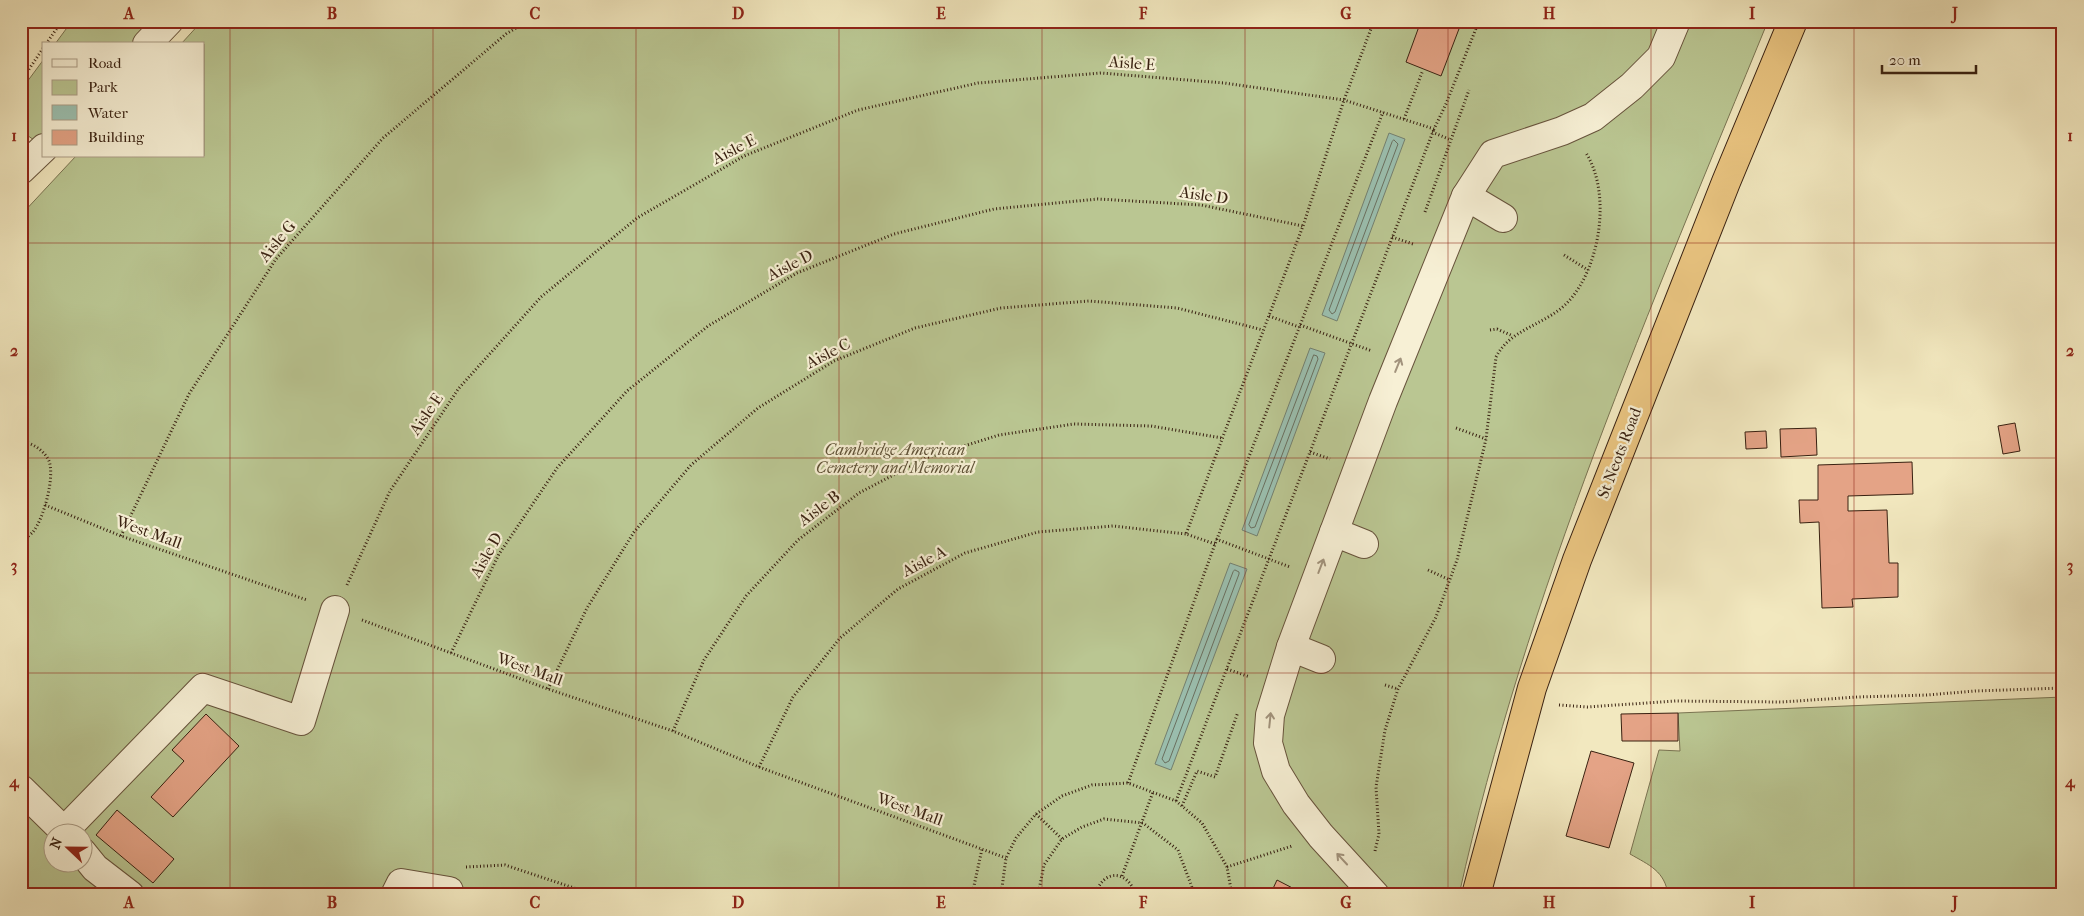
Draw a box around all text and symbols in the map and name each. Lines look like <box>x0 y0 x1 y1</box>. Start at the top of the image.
text: A <box>123 4 135 23</box>
text: B <box>327 4 337 23</box>
text: C <box>530 4 541 23</box>
text: D <box>732 4 744 23</box>
text: E <box>936 4 946 23</box>
text: F <box>1138 4 1148 23</box>
text: G <box>1340 4 1352 23</box>
text: H <box>1543 4 1556 23</box>
text: I <box>1749 4 1756 23</box>
text: J <box>1950 4 1958 24</box>
legend <box>42 42 205 158</box>
scale bar <box>1882 42 1975 74</box>
text: 20 m <box>1889 51 1921 69</box>
street label: Aisle E <box>1107 52 1156 74</box>
text: Road <box>88 54 122 72</box>
text: Park <box>88 78 118 96</box>
text: Water <box>87 104 128 122</box>
text: 1 <box>11 126 17 145</box>
text: 1 <box>2067 126 2073 145</box>
text: Building <box>88 128 145 146</box>
street label: Aisle E <box>708 130 759 168</box>
street label: Aisle D <box>1178 182 1229 208</box>
street label: Aisle G <box>254 216 299 266</box>
street label: Aisle D <box>763 245 816 285</box>
street label: Aisle C <box>802 334 853 373</box>
text: 2 <box>10 341 18 360</box>
text: 2 <box>2066 341 2074 360</box>
one-way arrow <box>1393 358 1403 373</box>
street label: Aisle E <box>405 389 447 439</box>
street label: St Neots Road <box>1593 405 1645 501</box>
park label: Cambridge American Cemetery and Memorial <box>816 440 976 477</box>
street label: Aisle B <box>794 486 843 530</box>
street label: West Mall <box>113 511 185 553</box>
street label: Aisle D <box>465 529 506 582</box>
street label: Aisle A <box>898 541 950 581</box>
text: 3 <box>11 556 17 576</box>
text: 3 <box>2067 556 2073 576</box>
one-way arrow <box>1317 559 1326 575</box>
street label: West Mall <box>494 648 566 690</box>
one-way arrow <box>1265 712 1275 728</box>
text: 4 <box>8 772 20 792</box>
text: 4 <box>2064 772 2076 792</box>
street label: West Mall <box>874 788 946 830</box>
north arrow <box>42 824 92 874</box>
text: N <box>47 835 66 851</box>
one-way arrow <box>1336 853 1348 865</box>
text: A <box>123 893 135 912</box>
text: B <box>327 893 337 912</box>
text: C <box>530 893 541 912</box>
text: D <box>732 893 744 912</box>
text: E <box>936 893 946 912</box>
text: F <box>1138 893 1148 912</box>
text: G <box>1340 893 1352 912</box>
text: H <box>1543 893 1556 912</box>
text: I <box>1749 893 1756 912</box>
text: J <box>1950 893 1958 913</box>

